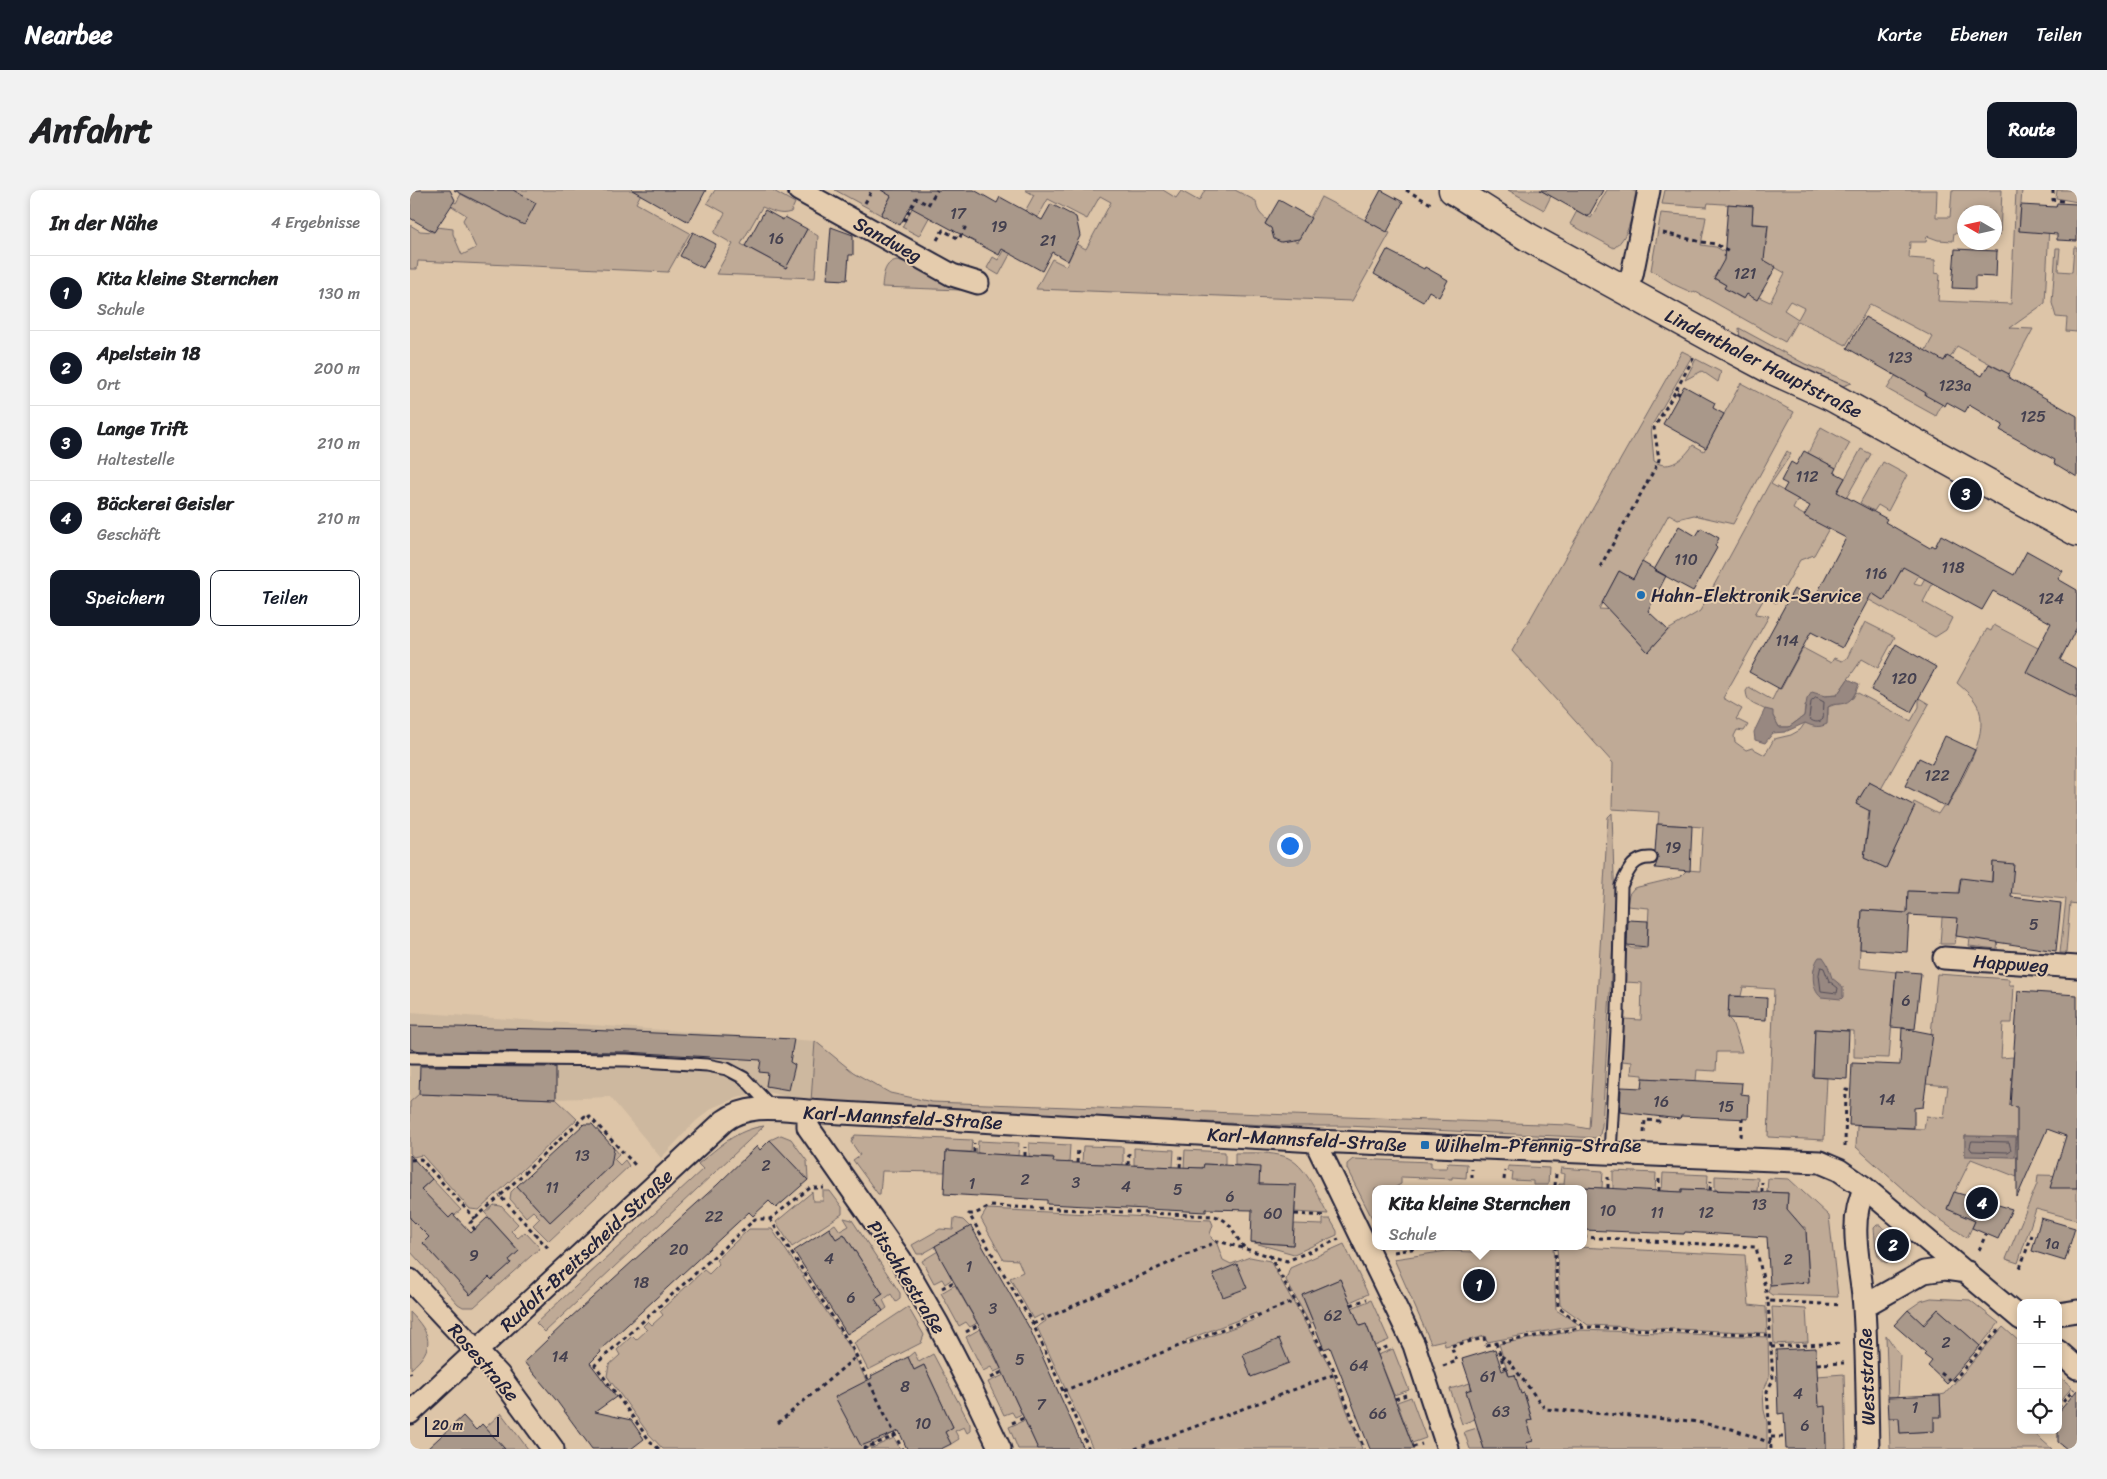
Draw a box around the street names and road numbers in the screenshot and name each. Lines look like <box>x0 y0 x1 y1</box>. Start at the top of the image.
street label: Sandweg <box>847 207 929 272</box>
street label: Lindenthaler Hauptstraße <box>1659 299 1869 428</box>
street label: Happweg <box>1972 944 2050 983</box>
street label: Karl-Mannsfeld-Straße <box>802 1096 1004 1139</box>
street label: Karl-Mannsfeld-Straße <box>1206 1118 1408 1161</box>
street label: Rudolf-Breitscheid-Straße <box>492 1160 681 1340</box>
street label: Pitschkestraße <box>858 1214 955 1341</box>
street label: Rosestraße <box>440 1315 528 1410</box>
street label: Weststraße <box>1848 1328 1885 1426</box>

